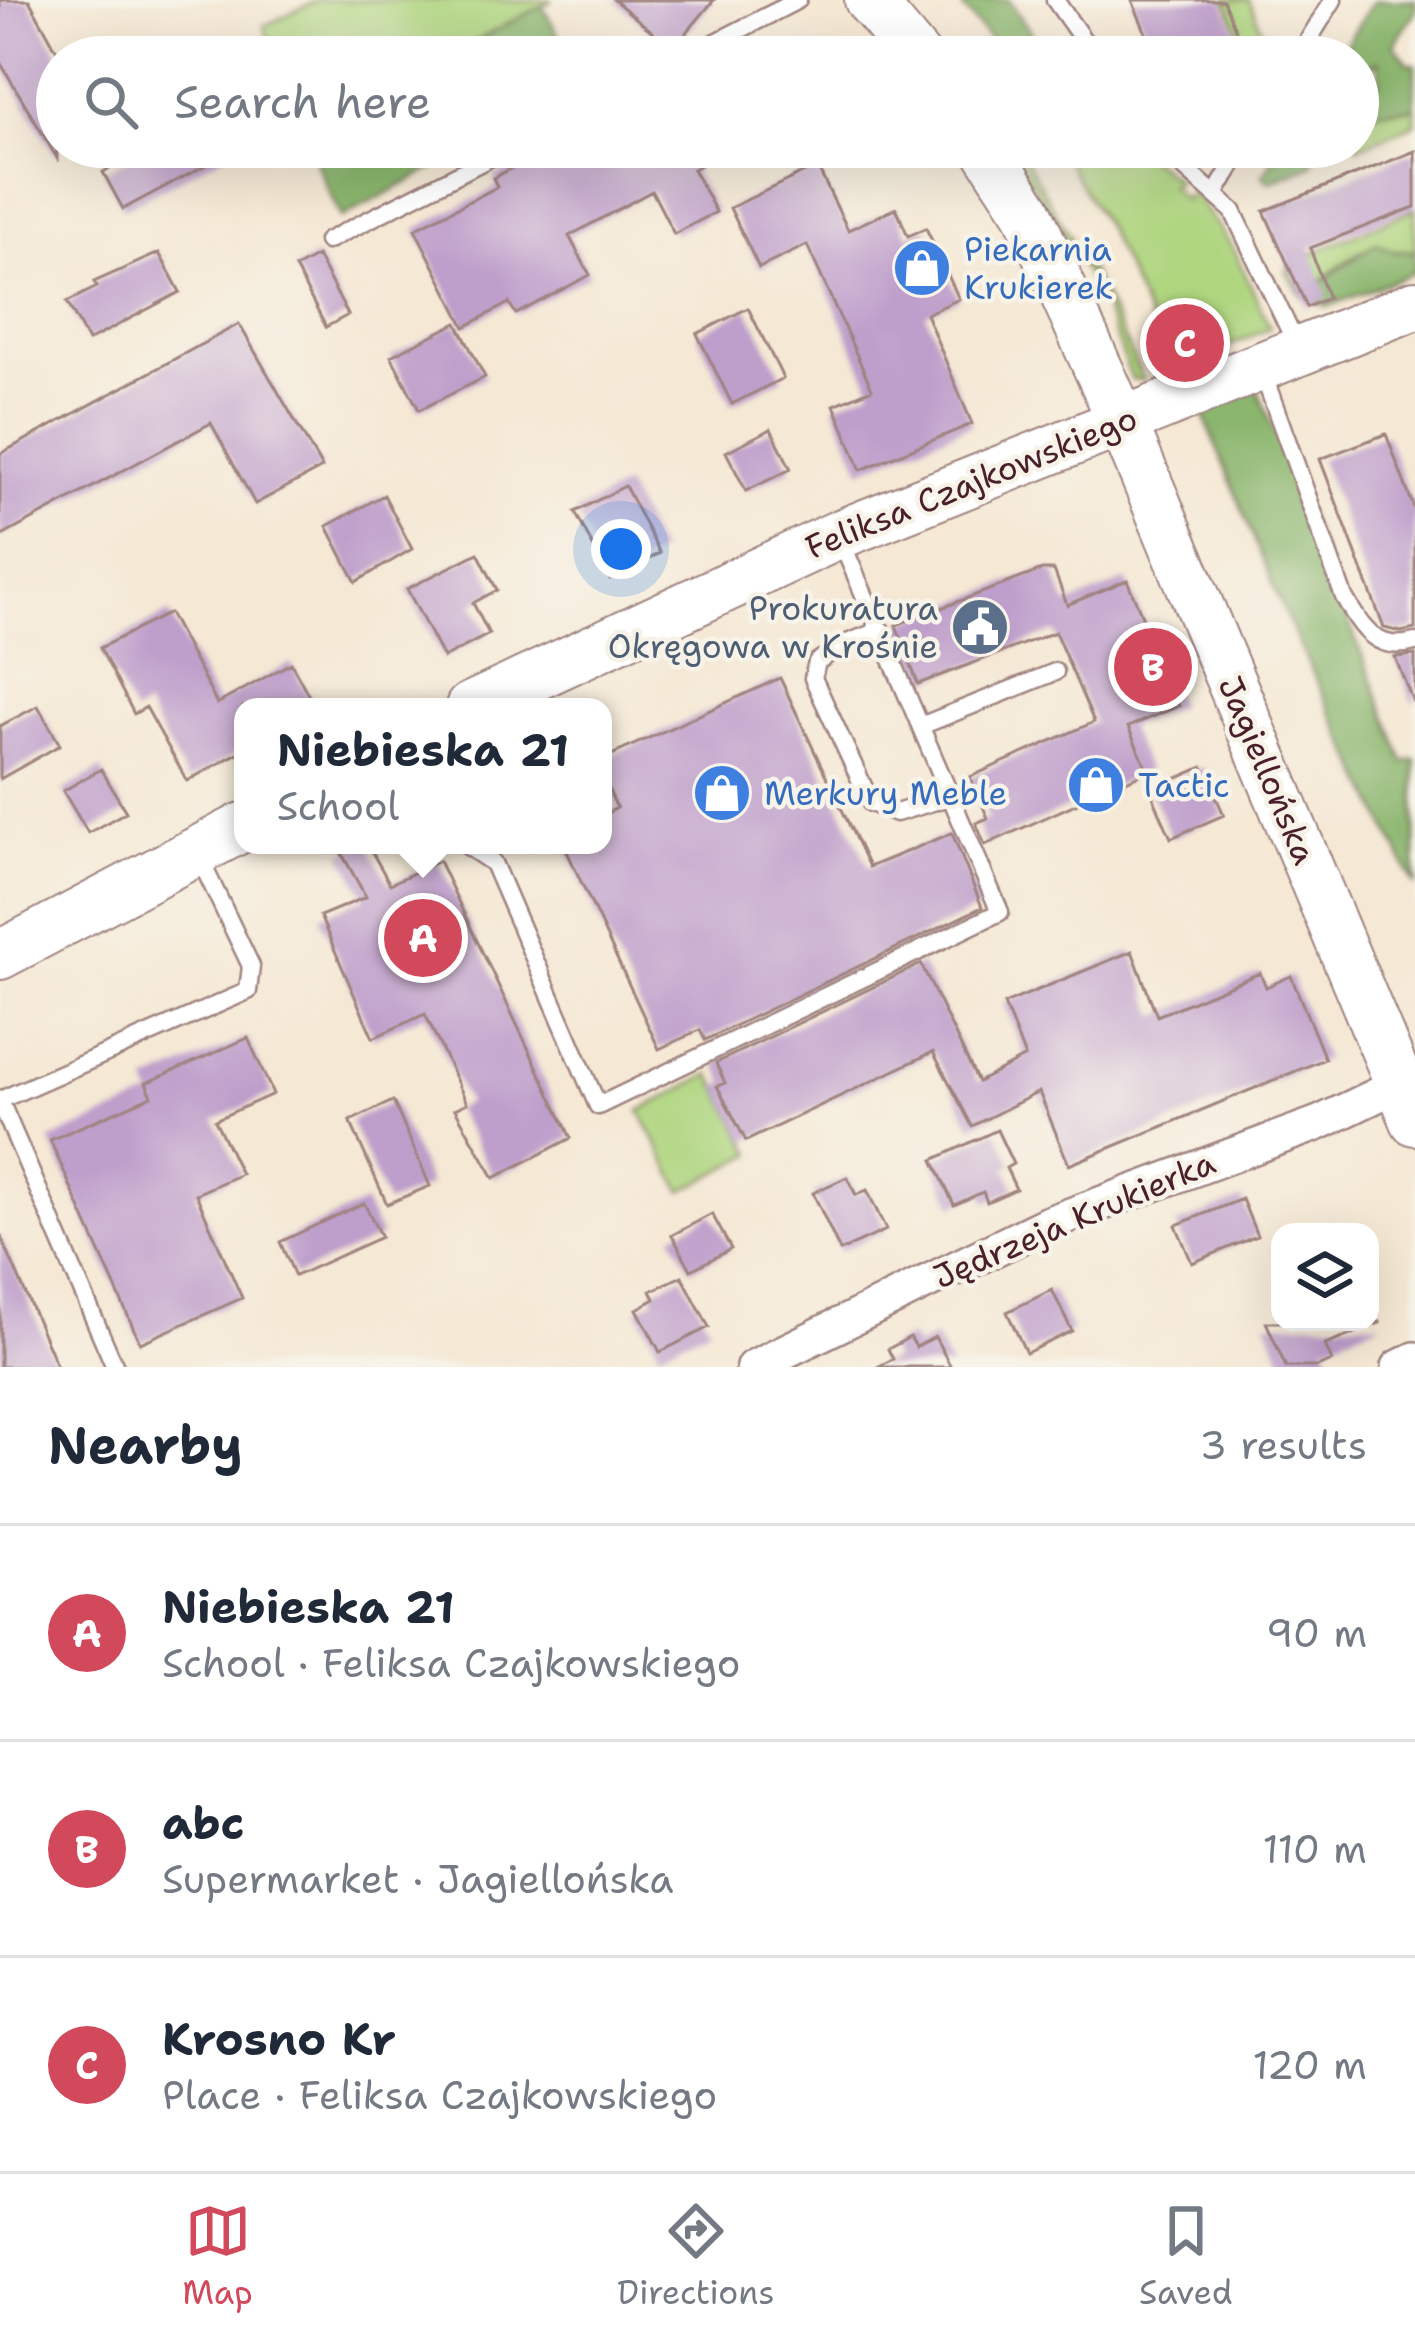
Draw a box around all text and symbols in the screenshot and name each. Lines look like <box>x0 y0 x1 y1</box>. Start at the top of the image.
search box <box>36 36 1379 168</box>
icon: search <box>78 69 144 135</box>
text: Search here <box>174 72 431 132</box>
place label: Piekarnia Krukierek <box>964 227 1114 310</box>
shop icon: Piekarnia Krukierek <box>891 237 953 299</box>
pin: C <box>1146 298 1224 388</box>
street label: Feliksa Czajkowskiego <box>799 395 1144 570</box>
your location <box>591 519 651 579</box>
place label: Prokuratura Okręgowa w Krośnie <box>608 586 938 669</box>
public building icon: Prokuratura Okręgowa w Krośnie <box>949 596 1011 658</box>
pin: B <box>1114 622 1192 712</box>
street label: Jagiellońska <box>1208 669 1327 871</box>
popup <box>234 698 612 854</box>
text: Niebieska 21 <box>277 720 569 780</box>
shop icon: Tactic <box>1065 754 1127 816</box>
shop icon: Merkury Meble <box>691 762 753 824</box>
place label: Tactic <box>1138 763 1230 808</box>
place label: Merkury Meble <box>764 771 1007 816</box>
text: School <box>277 780 399 832</box>
pin: A <box>384 893 462 983</box>
street label: Jędrzeja Krukierka <box>927 1140 1222 1299</box>
map controls <box>1271 1223 1379 1331</box>
button: layers <box>1271 1223 1379 1331</box>
text: Nearby <box>48 1411 243 1479</box>
text: 3 results <box>1200 1419 1367 1471</box>
text: Niebieska 21 <box>162 1577 455 1637</box>
text: A <box>72 1607 102 1659</box>
text: 90 m <box>1266 1607 1367 1659</box>
text: School · Feliksa Czajkowskiego <box>162 1637 740 1689</box>
text: abc <box>162 1793 245 1853</box>
text: B <box>75 1823 99 1875</box>
text: 110 m <box>1263 1823 1367 1875</box>
text: Supermarket · Jagiellońska <box>162 1853 674 1905</box>
text: Krosno Kr <box>162 2009 396 2069</box>
text: C <box>75 2039 99 2091</box>
text: 120 m <box>1252 2039 1367 2091</box>
text: Place · Feliksa Czajkowskiego <box>162 2069 717 2121</box>
tab: Map <box>182 2198 253 2315</box>
tab: Directions <box>617 2198 775 2315</box>
tab: Saved <box>1139 2198 1233 2315</box>

